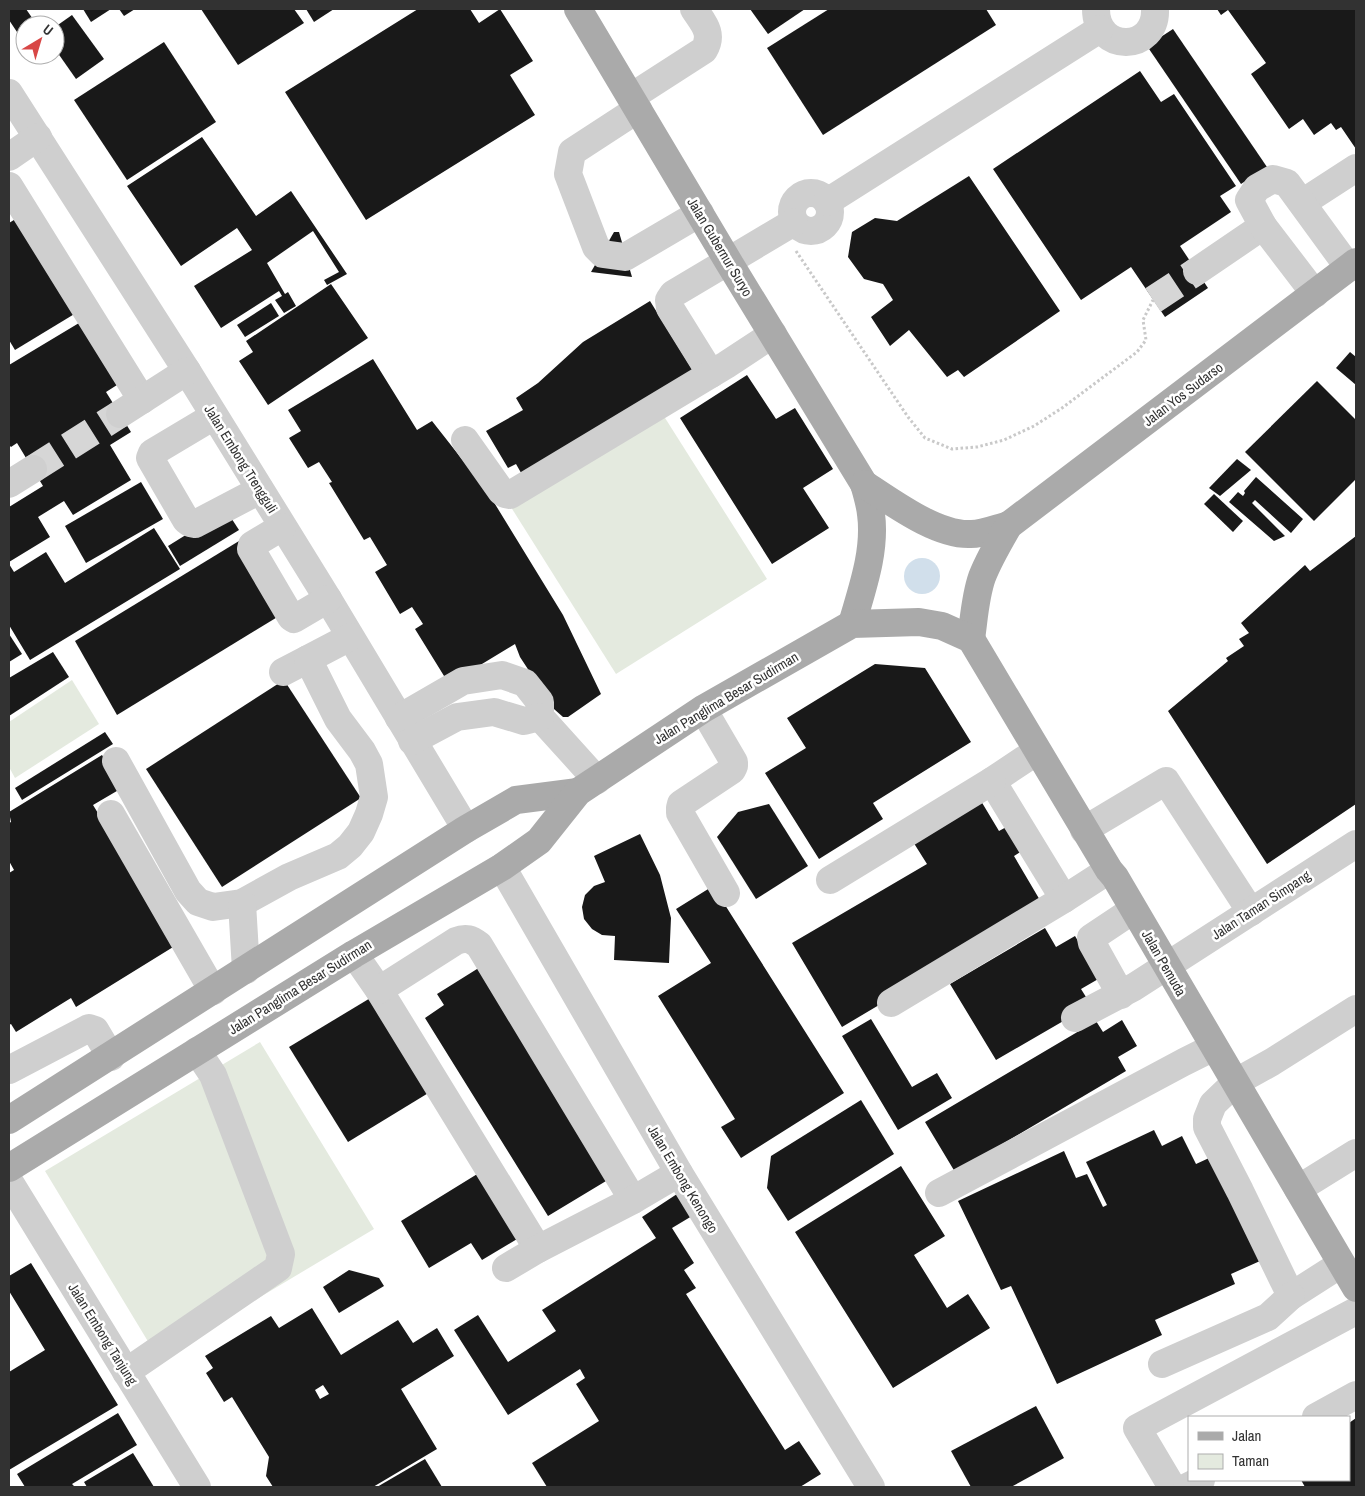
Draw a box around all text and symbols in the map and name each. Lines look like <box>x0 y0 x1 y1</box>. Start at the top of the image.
north arrow <box>15 15 65 65</box>
text: U <box>39 20 57 39</box>
street label: Jalan Gubernur Suryo <box>683 194 757 300</box>
street label: Jalan Yos Sudarso <box>1140 358 1226 430</box>
street label: Jalan Embong Trengguli <box>200 401 282 517</box>
street label: Jalan Panglima Besar Sudirman <box>651 648 801 748</box>
street label: Jalan Taman Simpang <box>1208 866 1314 944</box>
street label: Jalan Pemuda <box>1138 927 1190 1000</box>
street label: Jalan Panglima Besar Sudirman <box>225 936 375 1038</box>
street label: Jalan Embong Kenongo <box>644 1122 722 1236</box>
street label: Jalan Embong Tanjung <box>64 1280 142 1389</box>
legend <box>1188 1416 1350 1481</box>
text: Jalan <box>1232 1425 1261 1446</box>
text: Taman <box>1232 1450 1269 1471</box>

